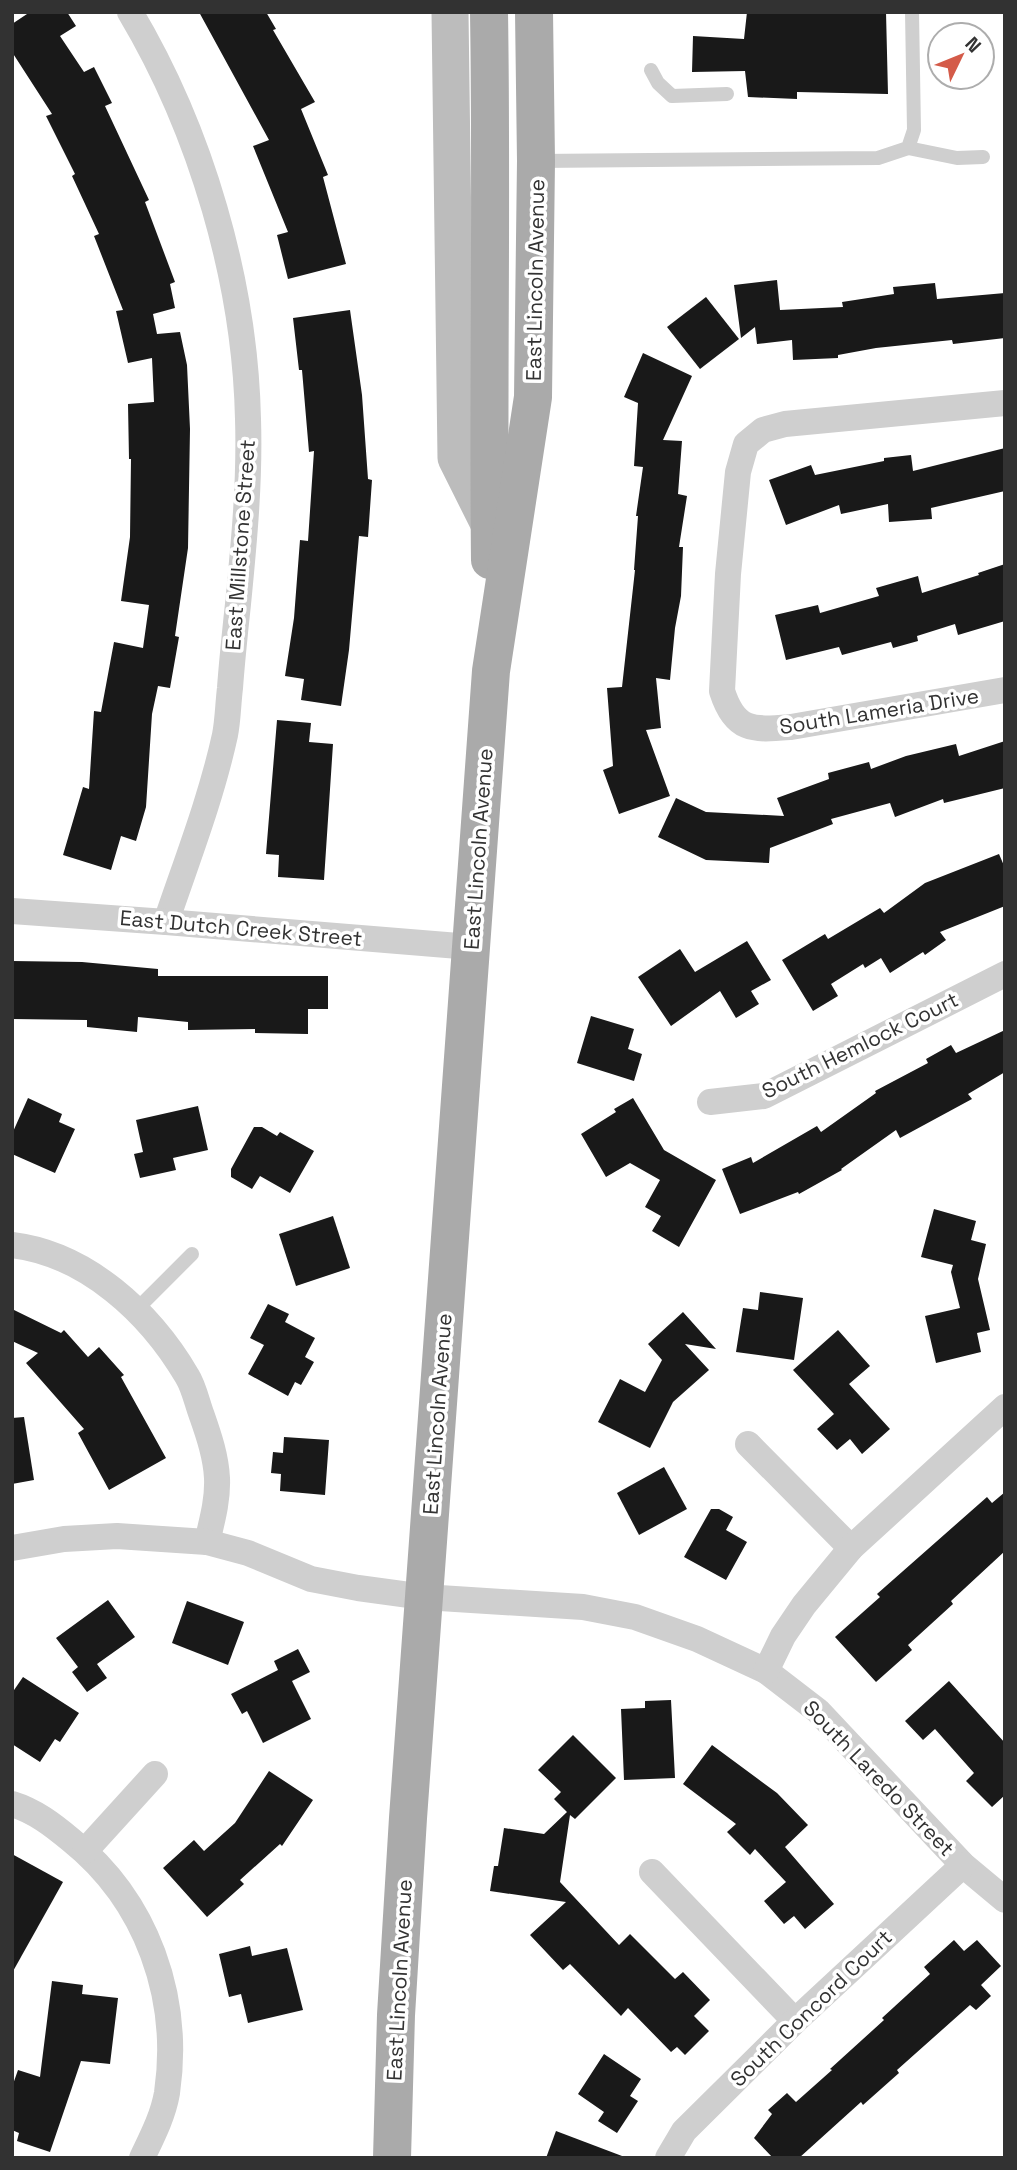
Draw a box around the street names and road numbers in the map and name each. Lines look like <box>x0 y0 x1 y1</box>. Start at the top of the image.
street label: East Lincoln Avenue <box>520 179 550 381</box>
street label: East Millstone Street <box>219 439 261 651</box>
street label: South Lameria Drive <box>777 682 981 740</box>
street label: East Lincoln Avenue <box>457 747 499 951</box>
street label: East Dutch Creek Street <box>119 904 363 952</box>
street label: South Hemlock Court <box>757 986 963 1104</box>
street label: East Lincoln Avenue <box>416 1312 458 1516</box>
street label: South Laredo Street <box>798 1694 960 1862</box>
street label: East Lincoln Avenue <box>380 1878 418 2082</box>
street label: South Concord Court <box>724 1924 898 2092</box>

